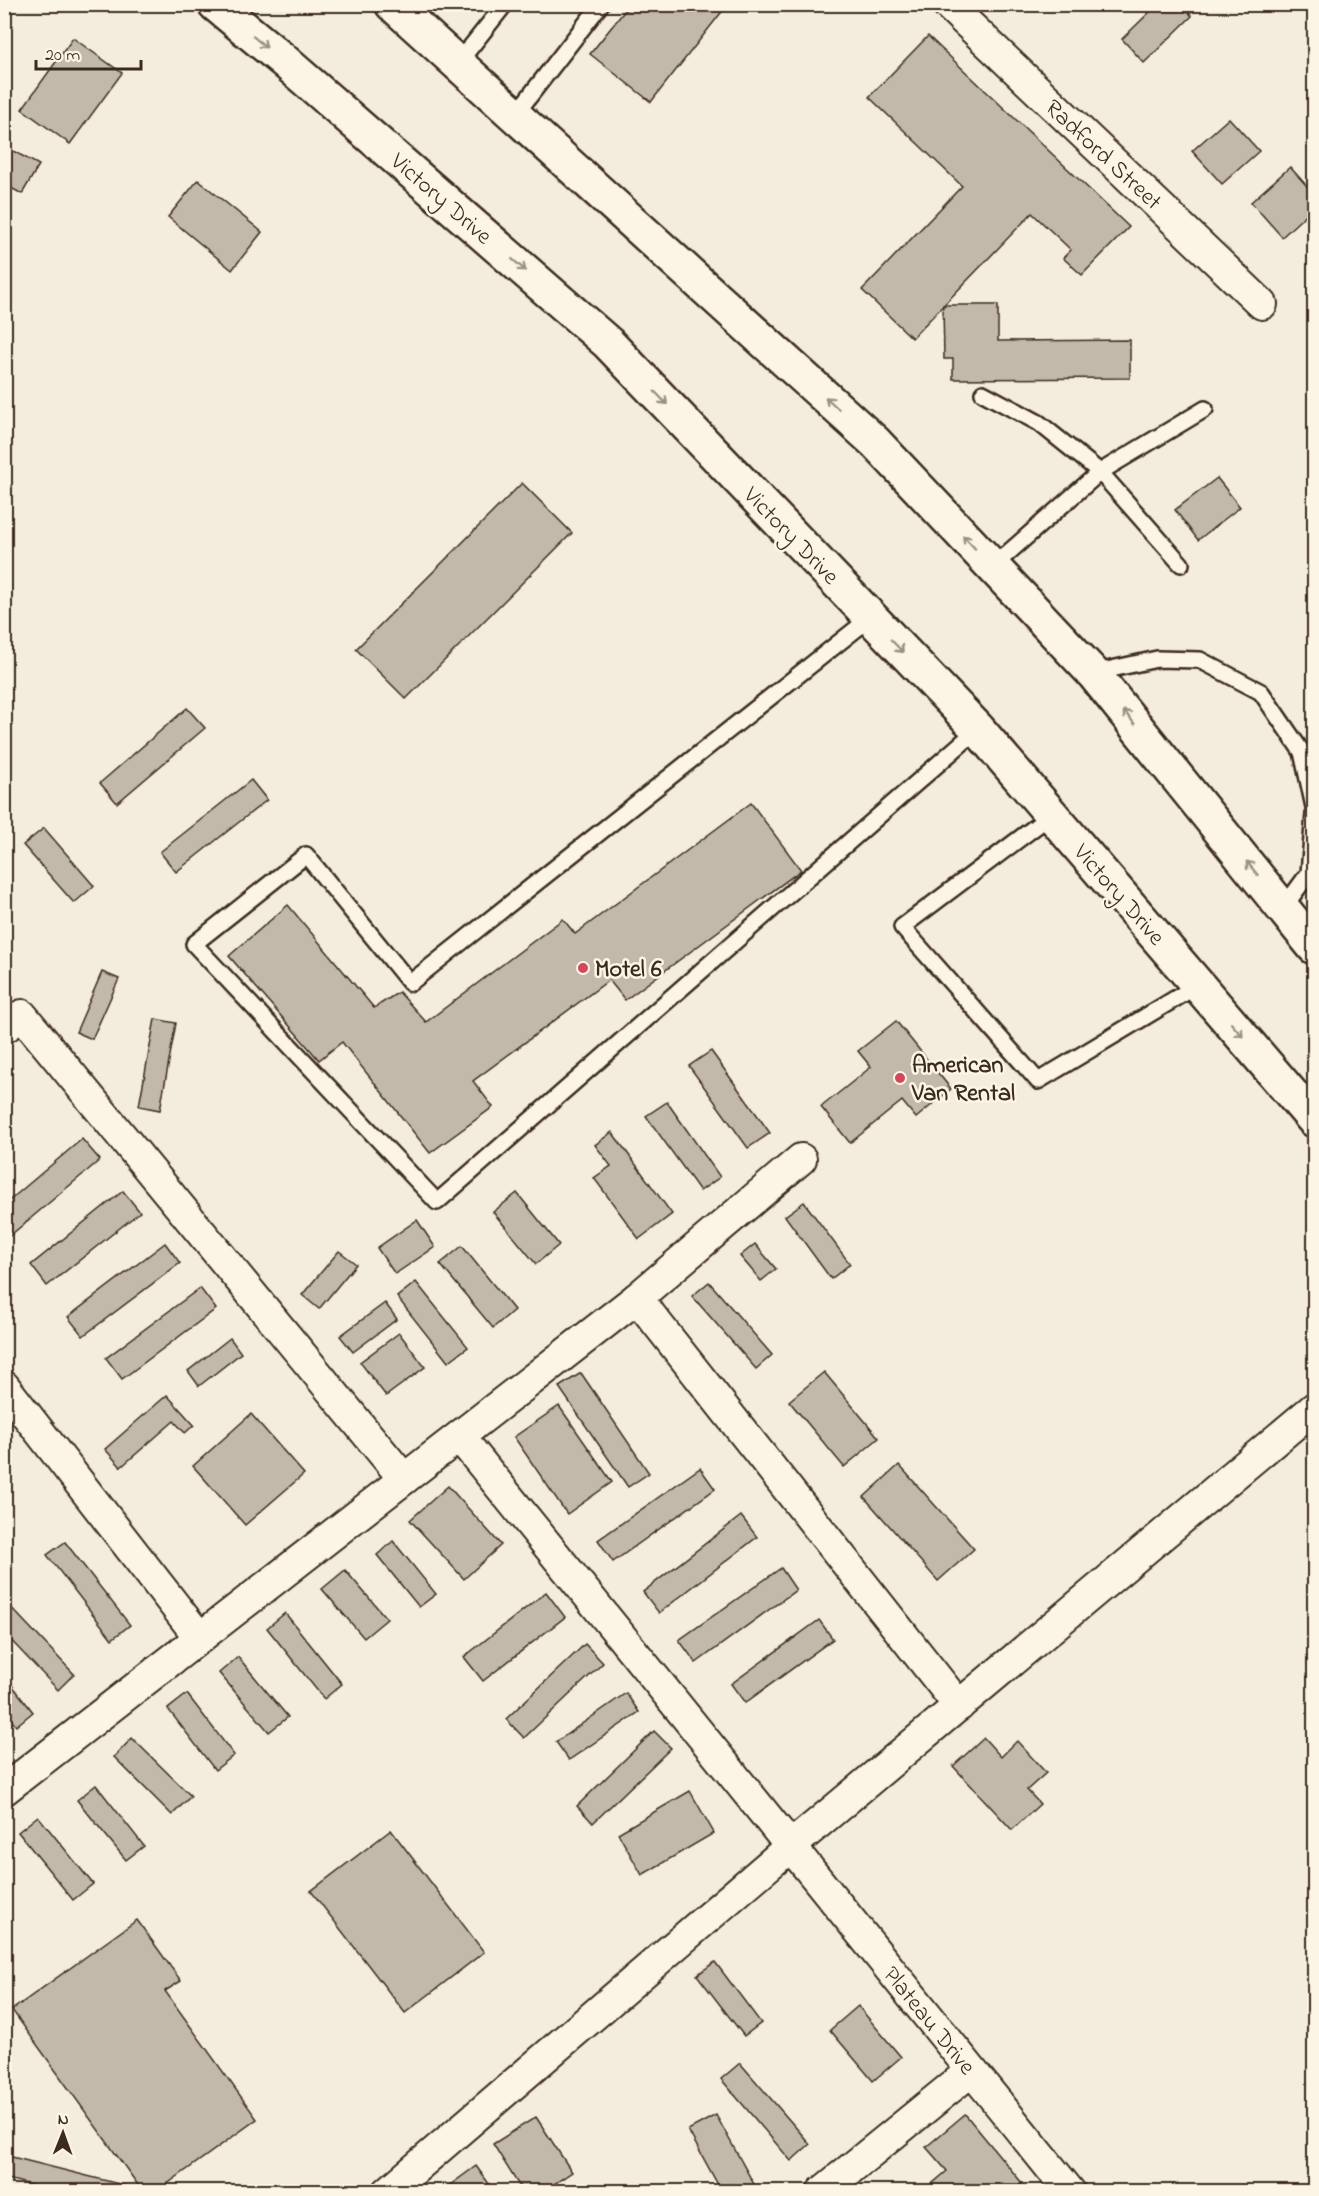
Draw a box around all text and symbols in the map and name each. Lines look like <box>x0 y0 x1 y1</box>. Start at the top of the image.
scale bar <box>36 33 141 71</box>
one-way arrow <box>252 35 268 48</box>
text: 20 m <box>45 43 80 69</box>
street label: Radford Street <box>1036 92 1169 220</box>
street label: Victory Drive <box>380 145 499 255</box>
one-way arrow <box>511 258 526 272</box>
one-way arrow <box>654 391 668 406</box>
one-way arrow <box>825 396 840 410</box>
street label: Victory Drive <box>733 479 846 595</box>
one-way arrow <box>962 535 976 550</box>
one-way arrow <box>890 638 904 653</box>
one-way arrow <box>1122 709 1135 725</box>
street label: Victory Drive <box>1063 836 1172 955</box>
one-way arrow <box>1245 861 1259 876</box>
place label: Motel 6 <box>595 953 662 988</box>
marker: Motel 6 <box>576 961 590 975</box>
one-way arrow <box>1230 1022 1243 1038</box>
place label: American Van Rental <box>911 1049 1015 1112</box>
marker: American Van Rental <box>893 1071 907 1085</box>
street label: Plateau Drive <box>873 1960 983 2084</box>
north arrow <box>33 2103 93 2163</box>
text: N <box>58 2108 69 2132</box>

